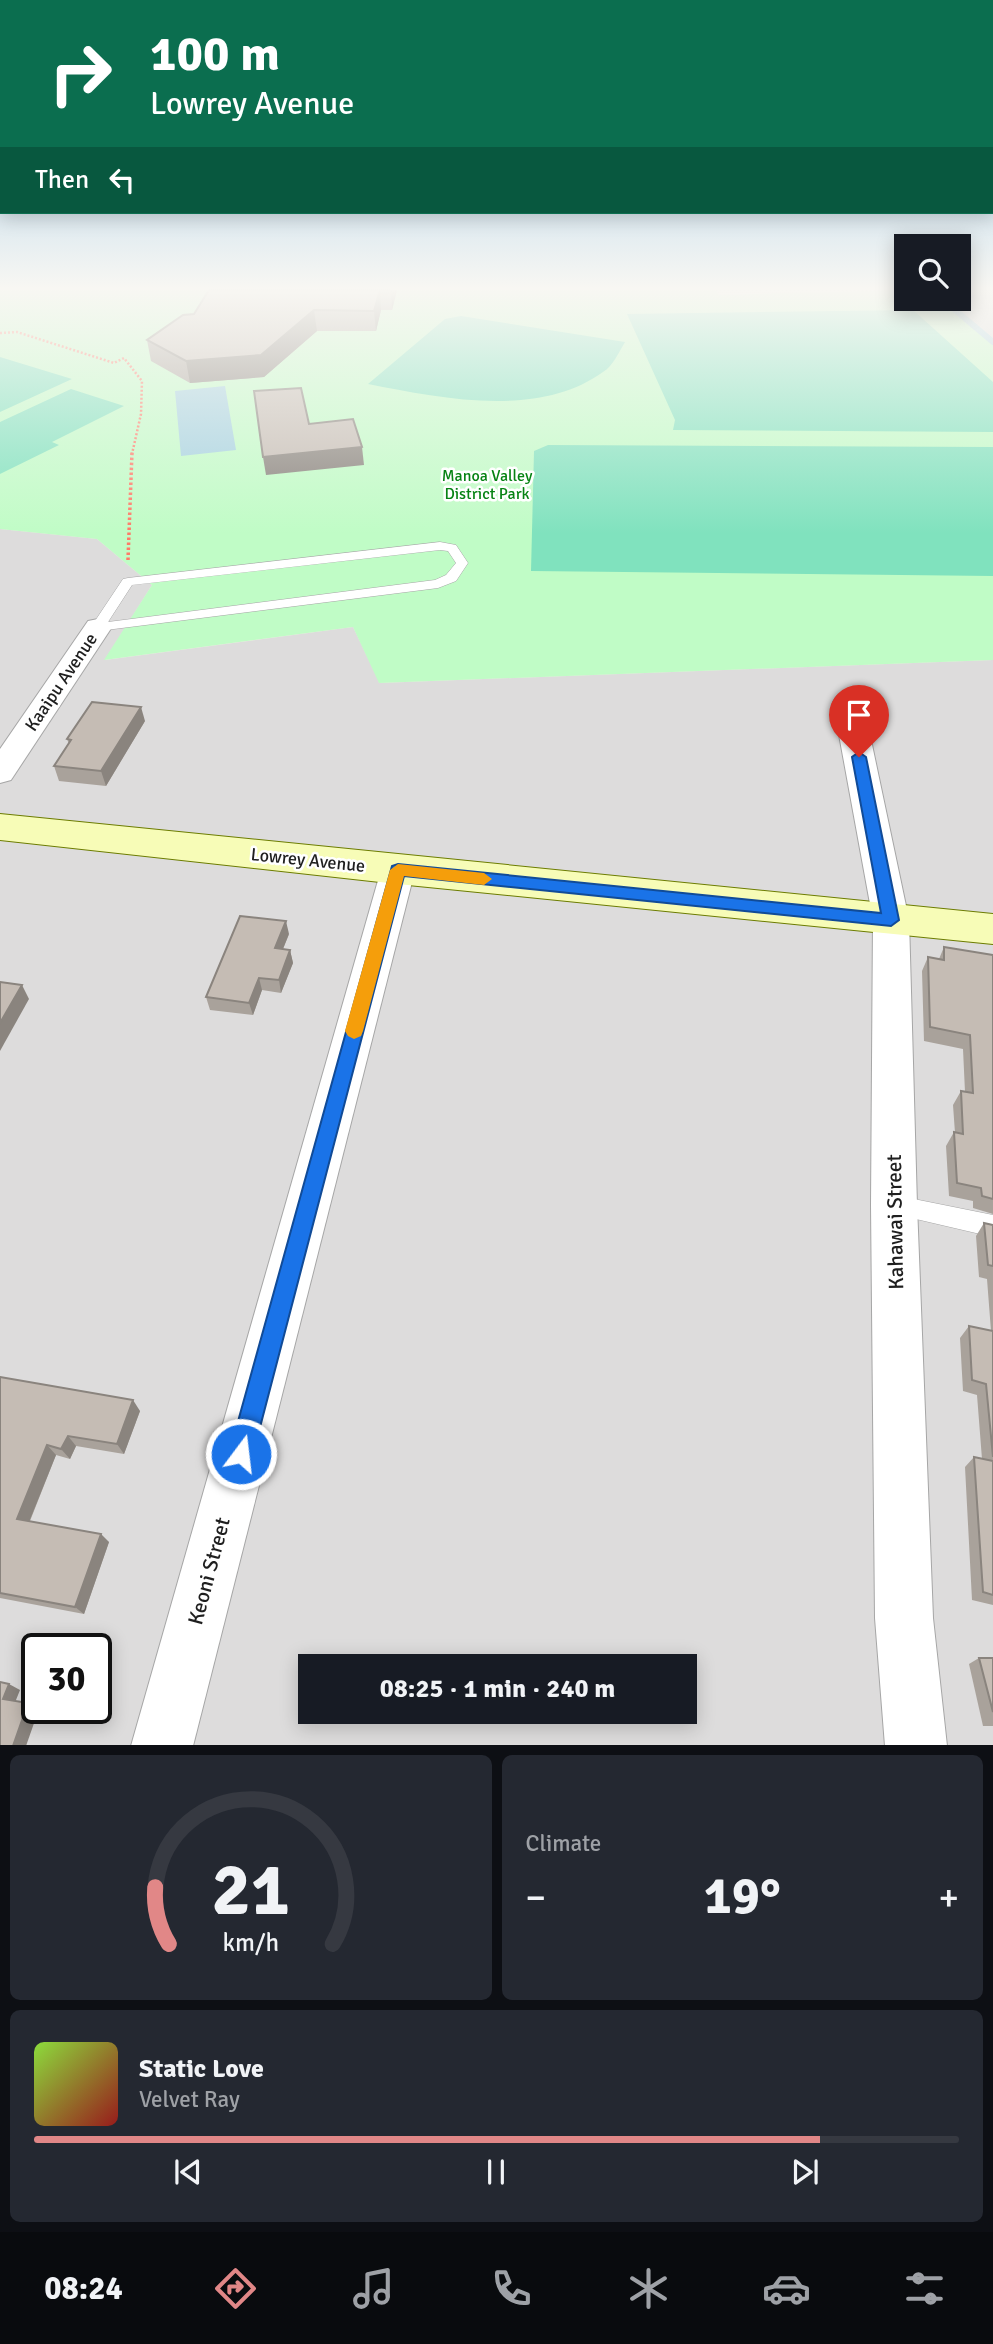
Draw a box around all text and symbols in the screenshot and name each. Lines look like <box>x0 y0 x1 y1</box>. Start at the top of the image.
text: 100 m <box>150 24 280 84</box>
icon: right <box>35 28 126 119</box>
text: Lowrey Avenue <box>150 84 354 123</box>
icon: left <box>103 161 141 199</box>
text: Then <box>35 164 89 196</box>
map controls <box>894 234 971 311</box>
button: search <box>894 234 971 311</box>
park label: Manoa Valley District Park <box>442 466 533 504</box>
street label: Kaaipu Avenue <box>20 629 102 735</box>
pin <box>829 685 889 757</box>
icon: arrive <box>840 696 878 734</box>
street label: Lowrey Avenue <box>250 843 366 877</box>
street label: Kahawai Street <box>881 1154 909 1290</box>
position arrow <box>204 1417 278 1491</box>
street label: Keoni Street <box>182 1514 236 1628</box>
speed limit sign: 30 <box>21 1633 112 1724</box>
text: 08:25 · 1 min · 240 m <box>380 1673 615 1705</box>
text: Climate <box>526 1829 601 1858</box>
text: 21 <box>211 1846 290 1935</box>
text: 19° <box>704 1864 781 1928</box>
text: − <box>526 1874 546 1921</box>
text: + <box>938 1874 959 1921</box>
text: km/h <box>222 1926 279 1957</box>
text: Static Love <box>139 2053 264 2085</box>
text: Velvet Ray <box>139 2085 240 2114</box>
icon: previous <box>169 2153 207 2191</box>
icon: pause <box>477 2153 515 2191</box>
icon: next <box>786 2153 824 2191</box>
icon: directions <box>211 2264 260 2313</box>
icon: music <box>349 2264 398 2313</box>
icon: phone <box>487 2264 536 2313</box>
icon: climate <box>624 2264 673 2313</box>
icon: car <box>762 2264 811 2313</box>
icon: filters <box>900 2264 949 2313</box>
text: 08:24 <box>44 2269 123 2308</box>

